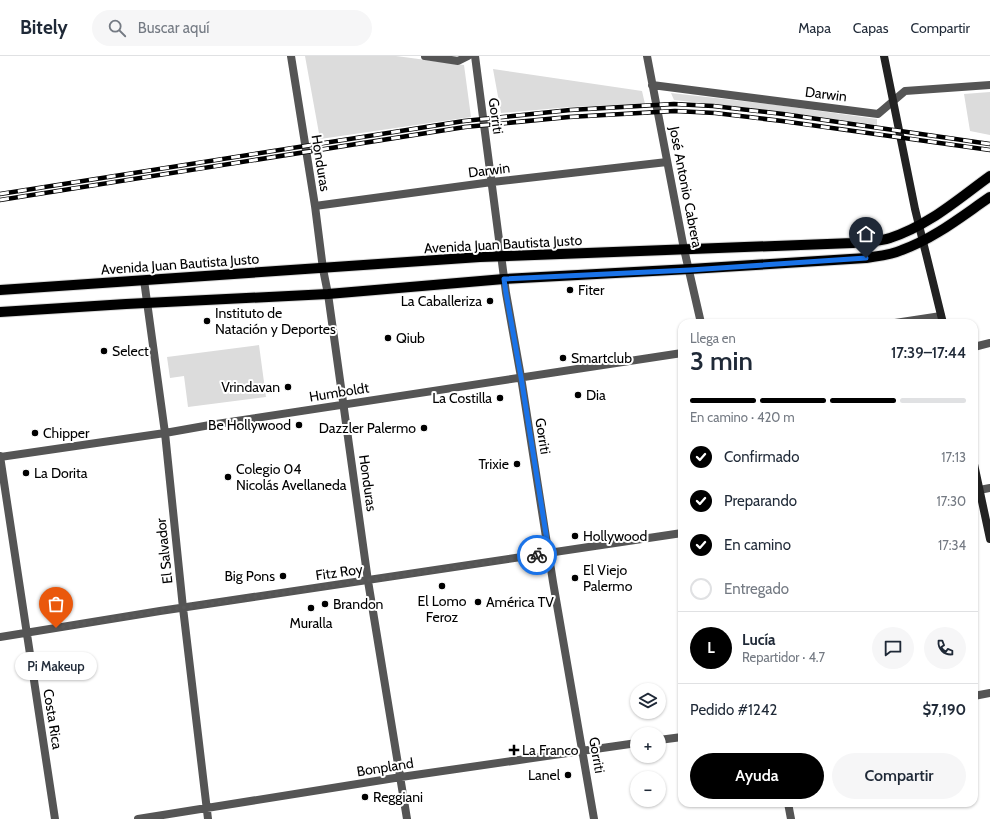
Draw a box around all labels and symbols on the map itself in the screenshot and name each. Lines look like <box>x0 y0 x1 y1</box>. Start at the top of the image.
street label: Darwin <box>804 82 848 106</box>
street label: Gorriti <box>485 97 507 135</box>
street label: José Antonio Cabrera <box>665 124 707 249</box>
street label: Honduras <box>308 133 334 193</box>
street label: Darwin <box>467 158 511 182</box>
pin <box>849 217 883 258</box>
street label: Avenida Juan Bautista Justo <box>423 231 583 257</box>
street label: Avenida Juan Bautista Justo <box>100 249 260 279</box>
place label: Fiter <box>578 281 605 299</box>
marker: Fiter <box>565 285 575 295</box>
place label: La Caballeriza <box>401 292 482 310</box>
marker: La Caballeriza <box>485 296 495 306</box>
place label: Instituto de Natación y Deportes <box>215 304 336 338</box>
marker: Instituto de Natación y Deportes <box>202 316 212 326</box>
place label: Qiub <box>396 329 425 347</box>
marker: Qiub <box>383 333 393 343</box>
place label: Select <box>112 342 149 360</box>
marker: Select <box>99 346 109 356</box>
place label: Smartclub <box>571 349 632 367</box>
marker: Smartclub <box>558 353 568 363</box>
place label: Vrindavan <box>221 378 280 396</box>
street label: Humboldt <box>308 378 371 406</box>
marker: Vrindavan <box>283 382 293 392</box>
place label: Dia <box>586 386 606 404</box>
place label: La Costilla <box>432 389 492 407</box>
marker: Dia <box>573 390 583 400</box>
marker: La Costilla <box>495 393 505 403</box>
place label: Be Hollywood <box>208 416 291 434</box>
street label: Gorriti <box>531 417 555 455</box>
place label: Dazzler Palermo <box>319 419 416 437</box>
marker: Be Hollywood <box>294 420 304 430</box>
marker: Dazzler Palermo <box>419 423 429 433</box>
place label: Chipper <box>43 424 90 442</box>
marker: Chipper <box>30 428 40 438</box>
street label: Honduras <box>355 453 381 513</box>
place label: Trixie <box>479 455 509 473</box>
marker: Trixie <box>512 459 522 469</box>
place label: Colegio 04 Nicolás Avellaneda <box>236 460 347 494</box>
place label: La Dorita <box>34 464 88 482</box>
marker: La Dorita <box>21 468 31 478</box>
marker: Colegio 04 Nicolás Avellaneda <box>223 472 233 482</box>
street label: El Salvador <box>152 517 176 585</box>
place label: Hollywood <box>583 527 647 545</box>
marker: Hollywood <box>570 531 580 541</box>
courier <box>517 535 557 575</box>
street label: Fitz Roy <box>314 560 364 584</box>
place label: El Viejo Palermo <box>583 561 633 595</box>
place label: Big Pons <box>224 567 275 585</box>
marker: Big Pons <box>278 571 288 581</box>
marker: El Viejo Palermo <box>570 573 580 583</box>
marker: El Lomo Feroz <box>437 581 447 591</box>
pin <box>39 587 73 628</box>
place label: El Lomo Feroz <box>418 592 467 626</box>
place label: América TV <box>486 593 554 611</box>
place label: Brandon <box>333 595 384 613</box>
marker: América TV <box>473 597 483 607</box>
marker: Brandon <box>320 599 330 609</box>
marker: Muralla <box>306 603 316 613</box>
place label: Muralla <box>290 614 333 632</box>
callout: Pi Makeup <box>15 652 97 680</box>
street label: Costa Rica <box>39 688 67 751</box>
street label: Gorriti <box>585 735 609 775</box>
place label: La Franco <box>522 741 579 759</box>
marker: La Franco <box>509 745 519 755</box>
street label: Bonpland <box>355 754 415 780</box>
place label: Lanel <box>528 766 561 784</box>
marker: Lanel <box>563 770 573 780</box>
place label: Reggiani <box>373 788 423 806</box>
marker: Reggiani <box>360 792 370 802</box>

